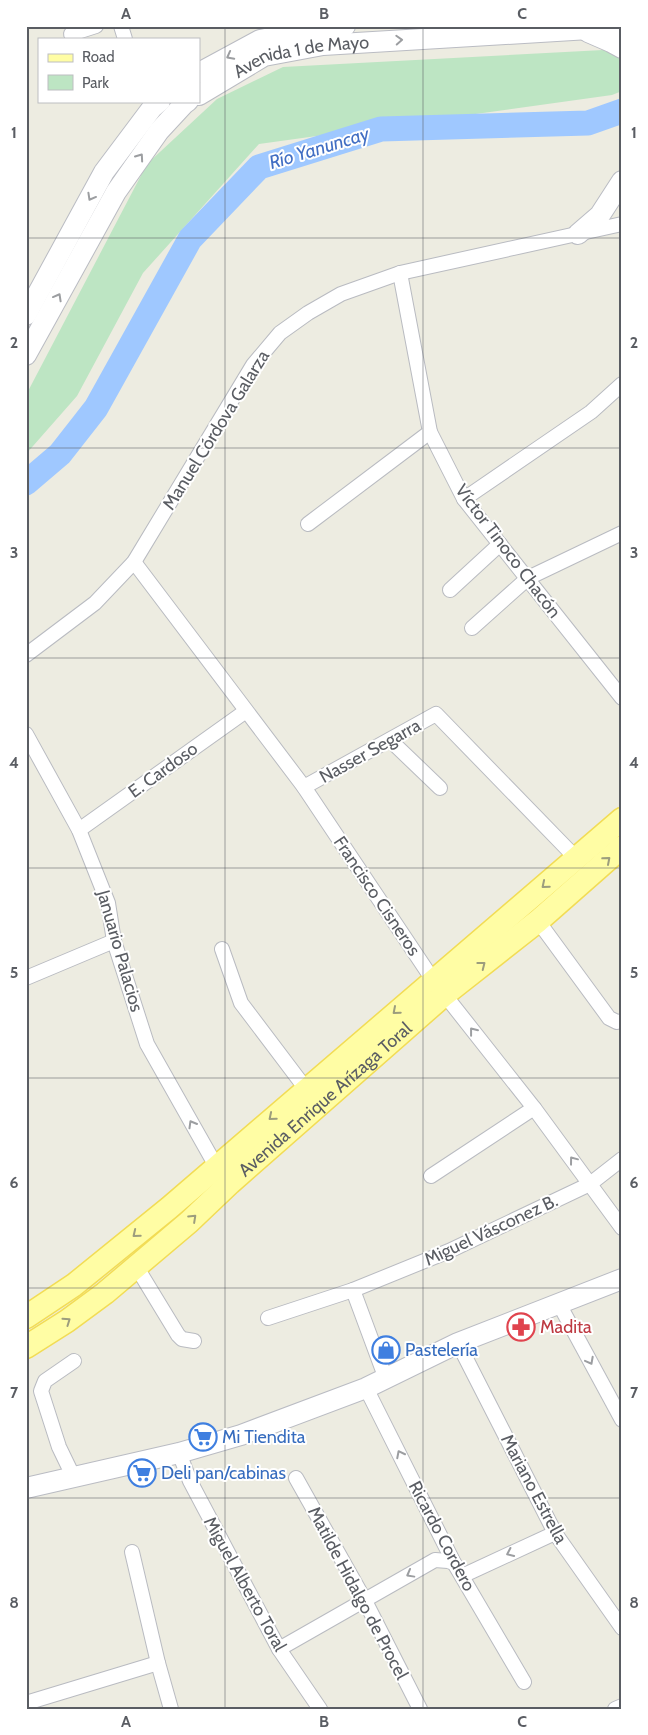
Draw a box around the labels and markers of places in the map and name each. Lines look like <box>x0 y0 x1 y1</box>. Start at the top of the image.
pharmacy icon: Madita <box>506 1312 536 1342</box>
place label: Madita <box>540 1316 592 1338</box>
shop icon: Pastelería <box>371 1335 401 1365</box>
place label: Pastelería <box>405 1339 478 1361</box>
supermarket icon: Mi Tiendita <box>188 1422 218 1452</box>
place label: Mi Tiendita <box>222 1426 306 1448</box>
supermarket icon: Deli pan/cabinas <box>127 1458 157 1488</box>
place label: Deli pan/cabinas <box>161 1462 286 1484</box>

